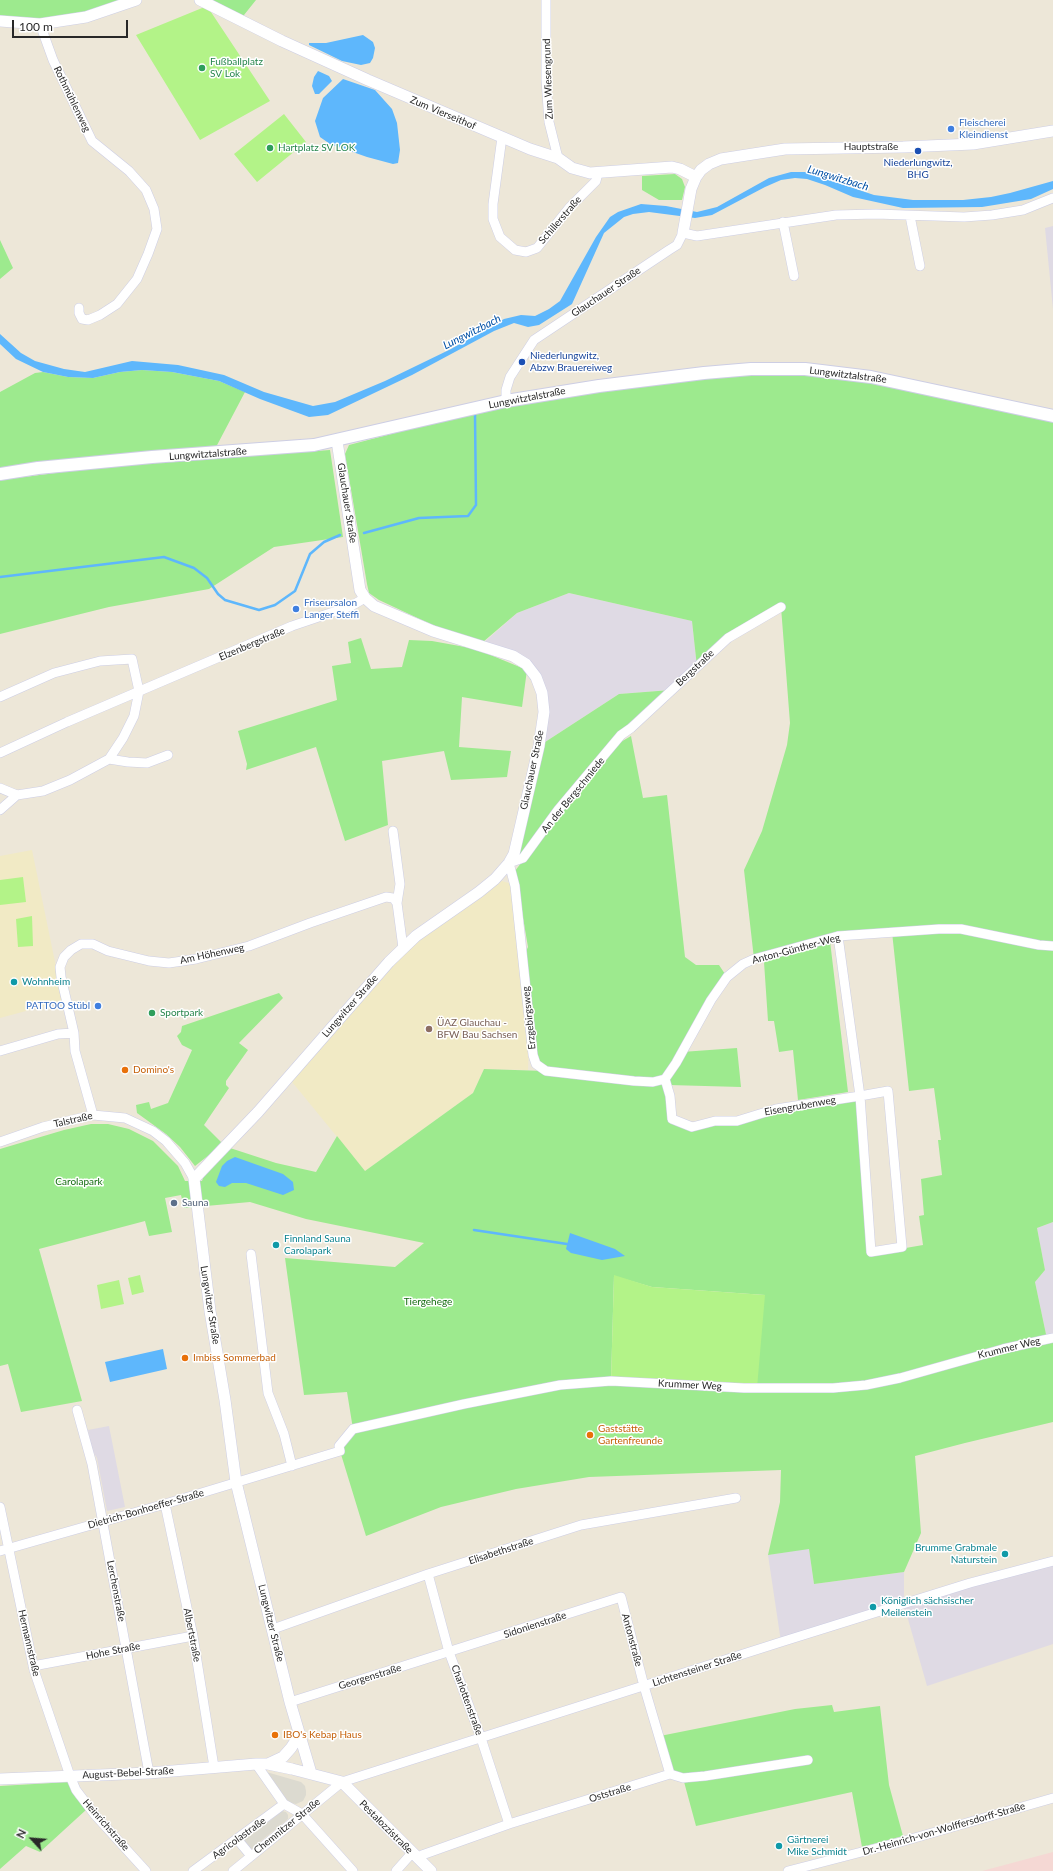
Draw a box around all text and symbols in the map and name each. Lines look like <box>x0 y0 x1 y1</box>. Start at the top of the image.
scale bar <box>14 12 130 38</box>
text: 100 m <box>19 19 53 34</box>
street label: Zum Wiesengrund <box>541 38 555 120</box>
place label: Fußballplatz SV Lok <box>210 56 263 80</box>
marker: Fußballplatz SV Lok <box>197 63 207 73</box>
street label: Rothmühlenweg <box>51 64 93 134</box>
street label: Zum Vierseithof <box>408 94 478 132</box>
place label: Fleischerei Kleindienst <box>959 117 1008 140</box>
marker: Fleischerei Kleindienst <box>946 124 956 134</box>
street label: Hauptstraße <box>844 141 898 153</box>
place label: Hartplatz SV LOK <box>278 142 355 154</box>
marker: Hartplatz SV LOK <box>265 143 275 153</box>
marker: Niederlungwitz, BHG <box>913 146 923 156</box>
place label: Niederlungwitz, BHG <box>883 157 953 180</box>
water label: Lungwitzbach <box>806 162 870 194</box>
street label: Schillerstraße <box>536 194 584 246</box>
street label: Glauchauer Straße <box>569 264 643 320</box>
water label: Lungwitzbach <box>441 312 503 352</box>
place label: Niederlungwitz, Abzw Brauereiweg <box>530 350 612 374</box>
marker: Niederlungwitz, Abzw Brauereiweg <box>517 357 527 367</box>
street label: Lungwitztalstraße <box>809 364 887 386</box>
street label: Lungwitztalstraße <box>488 385 566 411</box>
street label: Lungwitztalstraße <box>169 445 247 463</box>
street label: Glauchauer Straße <box>335 462 359 544</box>
place label: Friseursalon Langer Steffi <box>304 597 359 620</box>
marker: Friseursalon Langer Steffi <box>291 604 301 614</box>
street label: Elzenbergstraße <box>217 625 287 663</box>
street label: Bergstraße <box>673 647 717 689</box>
street label: Glauchauer Straße <box>518 729 546 811</box>
street label: An der Bergschmiede <box>539 755 607 835</box>
street label: Anton-Günther-Weg <box>751 931 841 967</box>
street label: Am Höhenweg <box>179 941 245 967</box>
street label: Lungwitzer Straße <box>319 972 381 1040</box>
place label: Wohnheim <box>22 976 70 988</box>
marker: Wohnheim <box>9 977 19 987</box>
street label: Erzgebirgsweg <box>520 986 538 1050</box>
place label: PATTOO Stübl <box>26 1000 90 1012</box>
marker: PATTOO Stübl <box>93 1001 103 1011</box>
place label: Sportpark <box>160 1007 203 1019</box>
marker: Sportpark <box>147 1008 157 1018</box>
place label: ÜAZ Glauchau - BFW Bau Sachsen <box>437 1017 517 1040</box>
marker: ÜAZ Glauchau - BFW Bau Sachsen <box>424 1024 434 1034</box>
place label: Domino's <box>133 1064 174 1076</box>
marker: Domino's <box>120 1065 130 1075</box>
street label: Eisengrubenweg <box>763 1094 837 1118</box>
street label: Talstraße <box>52 1110 94 1130</box>
park label: Carolapark <box>55 1176 103 1188</box>
place label: Sauna <box>182 1197 208 1209</box>
marker: Sauna <box>169 1198 179 1208</box>
place label: Finnland Sauna Carolapark <box>284 1233 351 1256</box>
marker: Finnland Sauna Carolapark <box>271 1240 281 1250</box>
street label: Lungwitzer Straße <box>198 1265 222 1345</box>
park label: Tiergehege <box>404 1296 452 1308</box>
street label: Krummer Weg <box>976 1334 1042 1362</box>
place label: Imbiss Sommerbad <box>193 1352 276 1364</box>
marker: Imbiss Sommerbad <box>180 1353 190 1363</box>
street label: Krummer Weg <box>658 1377 722 1393</box>
place label: Gaststätte Gartenfreunde <box>598 1423 662 1446</box>
marker: Gaststätte Gartenfreunde <box>585 1430 595 1440</box>
street label: Dietrich-Bonhoeffer-Straße <box>87 1487 205 1531</box>
street label: Elisabethstraße <box>467 1535 535 1567</box>
place label: Brumme Grabmale Naturstein <box>915 1542 997 1566</box>
marker: Brumme Grabmale Naturstein <box>1000 1549 1010 1559</box>
street label: Lerchenstraße <box>104 1559 128 1623</box>
street label: Lungwitzer Straße <box>256 1583 286 1663</box>
place label: Königlich sächsischer Meilenstein <box>881 1595 974 1618</box>
marker: Königlich sächsischer Meilenstein <box>868 1602 878 1612</box>
street label: Albertstraße <box>181 1607 203 1663</box>
street label: Hermannstraße <box>15 1608 43 1678</box>
street label: Sidonienstraße <box>502 1609 568 1641</box>
street label: Antonstraße <box>619 1612 645 1668</box>
street label: Hohe Straße <box>85 1640 141 1662</box>
street label: Lichtensteiner Straße <box>651 1649 743 1689</box>
street label: Georgenstraße <box>337 1662 403 1692</box>
street label: Charlottenstraße <box>449 1663 485 1737</box>
place label: IBO's Kebap Haus <box>283 1729 362 1741</box>
marker: IBO's Kebap Haus <box>270 1730 280 1740</box>
street label: August-Bebel-Straße <box>82 1765 174 1781</box>
street label: Oststraße <box>588 1781 632 1805</box>
street label: Chemnitzer Straße <box>252 1796 322 1856</box>
street label: Heinrichstraße <box>80 1797 132 1853</box>
street label: Pestalozzistraße <box>357 1798 415 1856</box>
street label: Dr.-Heinrich-von-Wolffersdorff-Straße <box>861 1800 1027 1858</box>
street label: Agricolastraße <box>210 1815 268 1861</box>
north arrow <box>12 1819 52 1859</box>
text: N <box>13 1827 28 1840</box>
place label: Gärtnerei Mike Schmidt <box>787 1834 847 1858</box>
marker: Gärtnerei Mike Schmidt <box>774 1841 784 1851</box>

